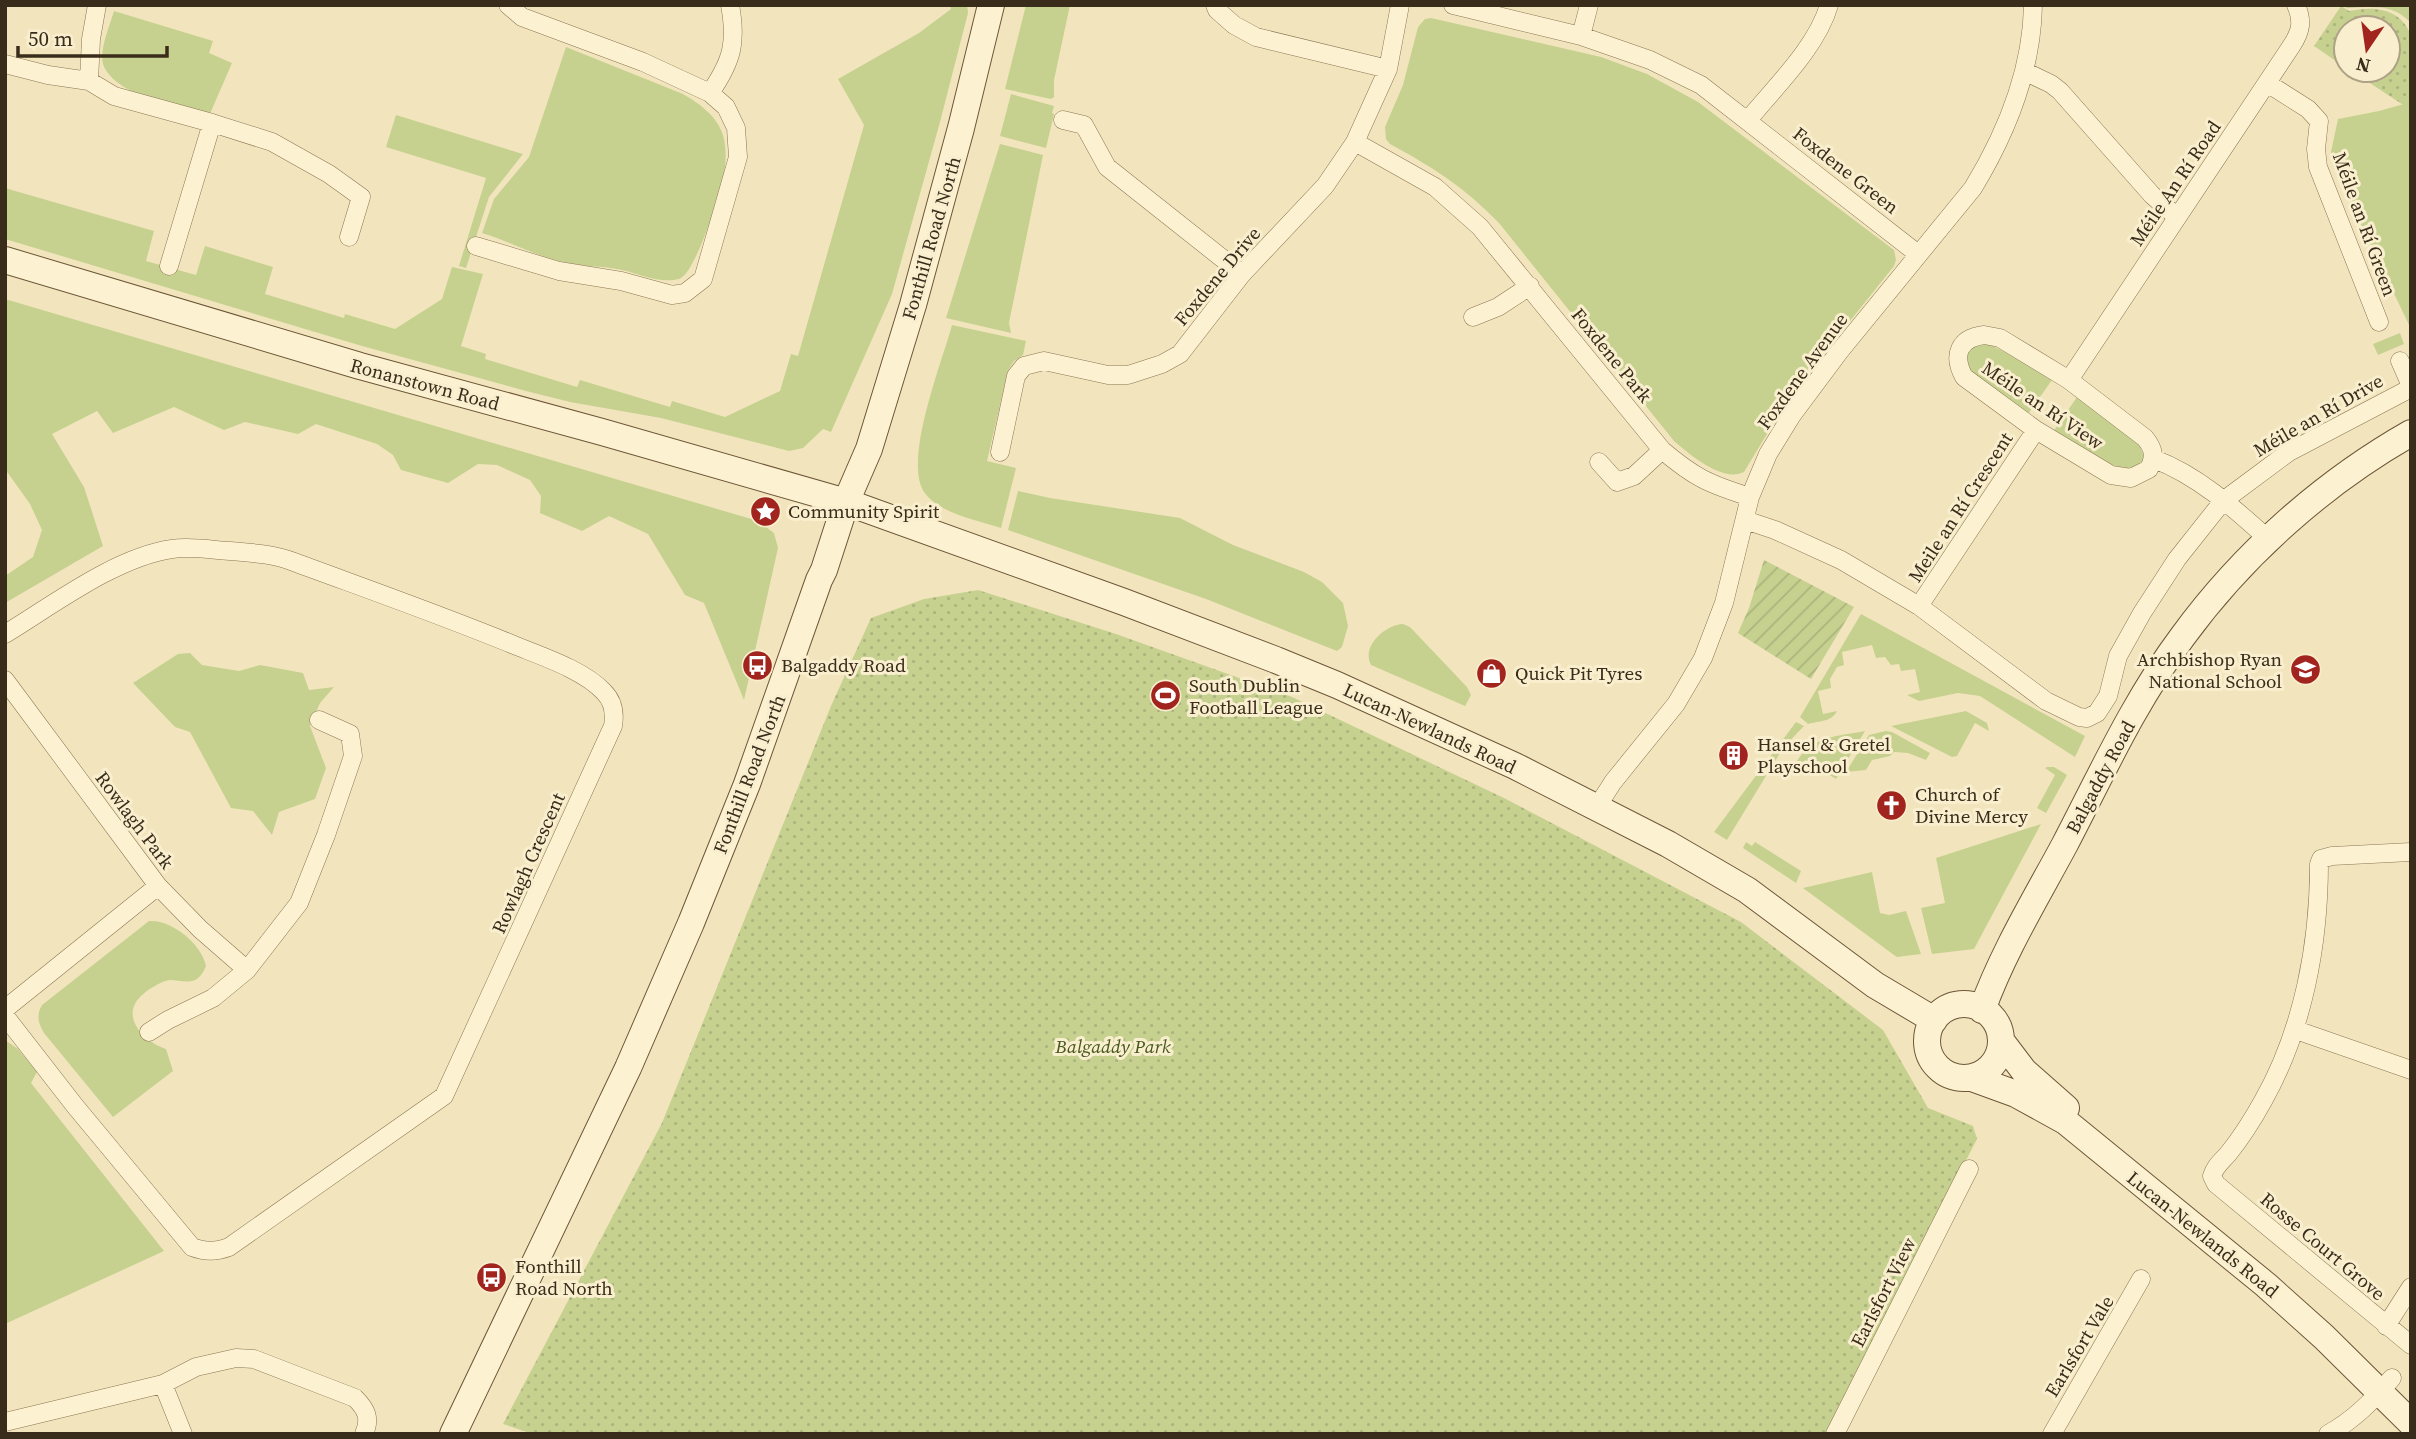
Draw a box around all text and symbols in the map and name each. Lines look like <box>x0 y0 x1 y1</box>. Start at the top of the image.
scale bar <box>18 14 166 58</box>
north arrow <box>2332 14 2402 84</box>
text: 50 m <box>28 24 73 53</box>
text: N <box>2353 51 2373 80</box>
street label: Méile An Rí Road <box>2123 115 2227 251</box>
street label: Foxdene Green <box>1788 120 1904 220</box>
street label: Méile an Rí Green <box>2327 148 2403 300</box>
street label: Fonthill Road North <box>895 153 967 323</box>
street label: Foxdene Drive <box>1168 221 1266 331</box>
street label: Foxdene Park <box>1566 302 1659 408</box>
street label: Foxdene Avenue <box>1751 307 1853 435</box>
street label: Ronanstown Road <box>347 352 503 416</box>
street label: Méile an Rí View <box>1977 355 2109 456</box>
street label: Méile an Rí Drive <box>2248 367 2388 463</box>
street label: Meile an Rí Crescent <box>1902 426 2019 587</box>
place icon: Community Spirit <box>748 494 782 528</box>
place label: Community Spirit <box>788 498 940 524</box>
place label: Archbishop Ryan National School <box>2137 646 2282 694</box>
bus stop icon: Balgaddy Road <box>741 648 775 682</box>
place label: Balgaddy Road <box>781 652 906 678</box>
school or university icon: Archbishop Ryan National School <box>2288 653 2322 687</box>
shop icon: Quick Pit Tyres <box>1475 656 1509 690</box>
place label: Quick Pit Tyres <box>1515 660 1643 686</box>
place label: South Dublin Football League <box>1189 672 1323 720</box>
street label: Lucan-Newlands Road <box>1339 676 1521 780</box>
sports icon: South Dublin Football League <box>1149 679 1183 713</box>
street label: Fonthill Road North <box>707 691 791 857</box>
street label: Balgaddy Road <box>2059 716 2141 838</box>
place label: Hansel & Gretel Playschool <box>1757 731 1891 779</box>
building icon: Hansel & Gretel Playschool <box>1717 738 1751 772</box>
street label: Rowlagh Park <box>90 766 181 875</box>
place label: Church of Divine Mercy <box>1915 781 2028 829</box>
street label: Rowlagh Crescent <box>485 788 571 938</box>
church icon: Church of Divine Mercy <box>1875 788 1909 822</box>
park label: Balgaddy Park <box>1054 1033 1171 1059</box>
street label: Lucan-Newlands Road <box>2122 1165 2285 1303</box>
street label: Rosse Court Grove <box>2255 1186 2391 1306</box>
street label: Earlsfort View <box>1844 1232 1922 1351</box>
place label: Fonthill Road North <box>515 1253 613 1301</box>
bus stop icon: Fonthill Road North <box>475 1260 509 1294</box>
street label: Earlsfort Vale <box>2038 1290 2120 1402</box>

